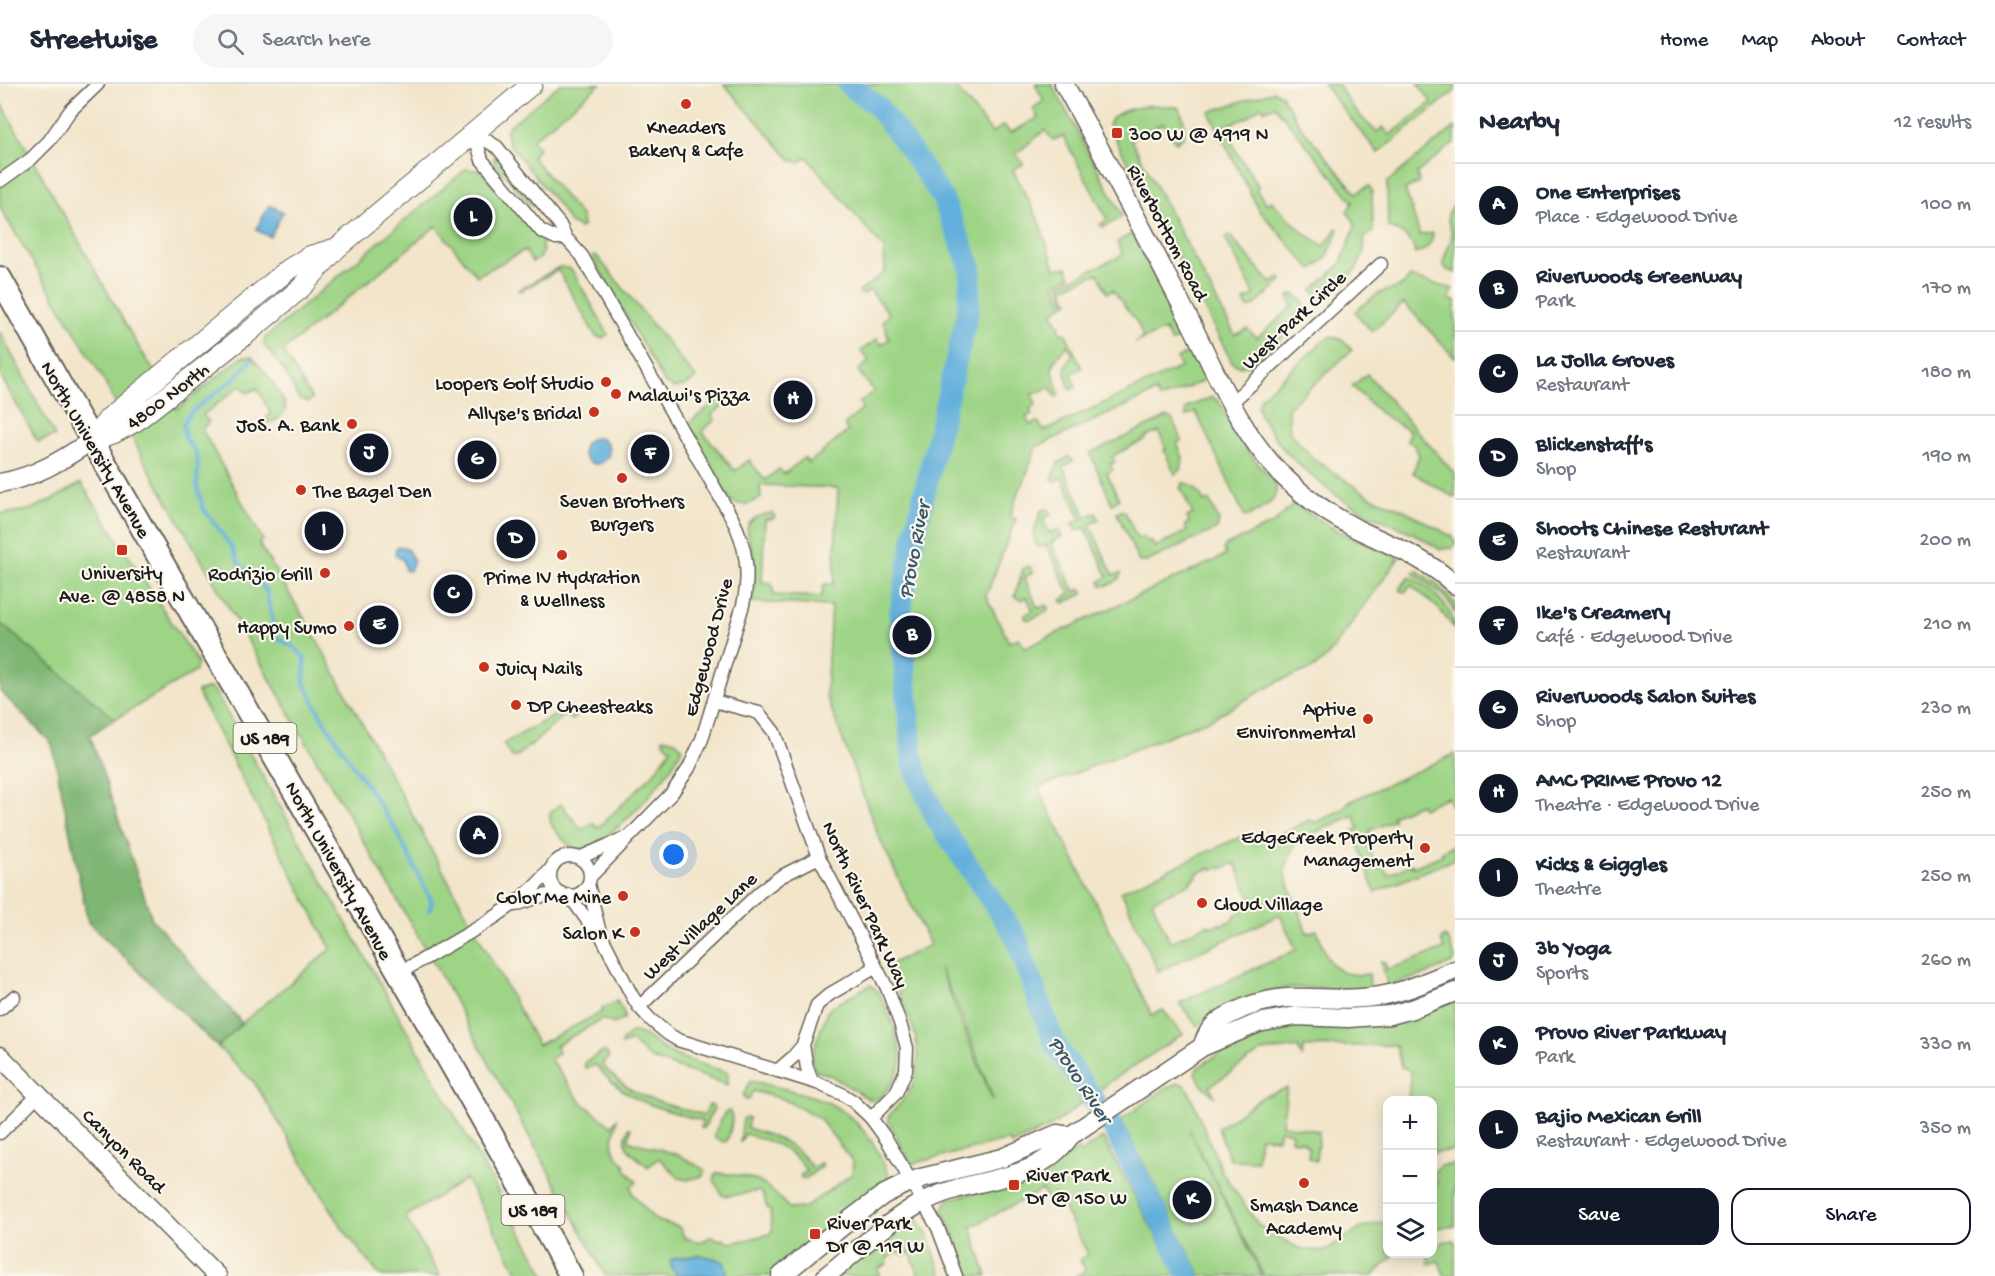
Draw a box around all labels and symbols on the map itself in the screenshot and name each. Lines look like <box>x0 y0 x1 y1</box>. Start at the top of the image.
marker: Kneaders Bakery & Cafe <box>679 97 693 111</box>
place label: Kneaders Bakery & Cafe <box>628 118 744 164</box>
place label: 300 W @ 4919 N <box>1128 125 1268 148</box>
marker: 300 W @ 4919 N <box>1110 126 1124 140</box>
street label: Riverbottom Road <box>1120 161 1213 308</box>
pin: L <box>454 194 492 240</box>
street label: West Park Circle <box>1238 267 1353 376</box>
street label: North University Avenue <box>34 358 154 544</box>
street label: 4800 North <box>123 359 215 436</box>
place label: Loopers Golf Studio <box>435 374 594 397</box>
marker: Loopers Golf Studio <box>599 375 613 389</box>
pin: H <box>774 378 812 422</box>
place label: Malawi's Pizza <box>628 386 751 409</box>
marker: Malawi's Pizza <box>609 387 623 401</box>
place label: Allyse's Bridal <box>468 404 582 427</box>
marker: Allyse's Bridal <box>587 405 601 419</box>
place label: JoS. A. Bank <box>236 416 342 439</box>
marker: JoS. A. Bank <box>345 417 359 431</box>
pin: J <box>350 430 388 476</box>
pin: F <box>630 432 670 476</box>
pin: G <box>458 438 496 482</box>
marker: Seven Brothers Burgers <box>615 471 629 485</box>
place label: The Bagel Den <box>312 482 432 505</box>
marker: The Bagel Den <box>294 483 308 497</box>
place label: Seven Brothers Burgers <box>560 492 685 538</box>
water label: Provo River <box>895 496 939 601</box>
pin: I <box>304 508 344 554</box>
pin: D <box>496 516 536 562</box>
marker: University Ave. @ 4858 N <box>115 543 129 557</box>
marker: Prime IV Hydration & Wellness <box>555 548 569 562</box>
place label: University Ave. @ 4858 N <box>59 564 185 610</box>
place label: Rodrizio Grill <box>208 565 313 588</box>
marker: Rodrizio Grill <box>318 566 332 580</box>
place label: Prime IV Hydration & Wellness <box>483 568 640 614</box>
pin: C <box>434 572 472 616</box>
street label: Edgewood Drive <box>681 576 740 720</box>
pin: E <box>360 602 398 648</box>
pin: B <box>892 612 932 658</box>
place label: Happy Sumo <box>237 618 337 641</box>
marker: Happy Sumo <box>342 619 356 633</box>
place label: Juicy Nails <box>496 659 583 682</box>
marker: Juicy Nails <box>477 660 491 674</box>
place label: DP Cheesteaks <box>526 697 653 720</box>
marker: DP Cheesteaks <box>509 698 523 712</box>
place label: Aptive Environmental <box>1236 700 1357 746</box>
marker: Aptive Environmental <box>1361 712 1375 726</box>
road number: US 189 <box>234 723 296 753</box>
street label: North University Avenue <box>278 779 396 965</box>
pin: A <box>460 812 498 858</box>
street label: North River Park Way <box>815 819 913 992</box>
place label: EdgeCreek Property Management <box>1241 828 1415 874</box>
your location <box>659 840 688 869</box>
marker: EdgeCreek Property Management <box>1418 841 1432 855</box>
street label: West Village Lane <box>640 868 764 986</box>
place label: Color Me Mine <box>496 888 612 911</box>
marker: Color Me Mine <box>616 889 630 903</box>
place label: Cloud Village <box>1214 895 1323 918</box>
marker: Cloud Village <box>1195 896 1209 910</box>
place label: Salon K <box>563 924 625 947</box>
marker: Salon K <box>628 925 642 939</box>
water label: Provo River <box>1041 1033 1118 1133</box>
street label: Canyon Road <box>76 1106 171 1201</box>
place label: River Park Dr @ 150 W <box>1024 1166 1127 1212</box>
marker: Smash Dance Academy <box>1297 1176 1311 1190</box>
marker: River Park Dr @ 150 W <box>1007 1178 1021 1192</box>
pin: K <box>1172 1178 1212 1222</box>
road number: US 189 <box>502 1195 564 1225</box>
place label: Smash Dance Academy <box>1250 1196 1359 1242</box>
place label: River Park Dr @ 119 W <box>825 1214 924 1260</box>
marker: River Park Dr @ 119 W <box>808 1227 822 1241</box>

